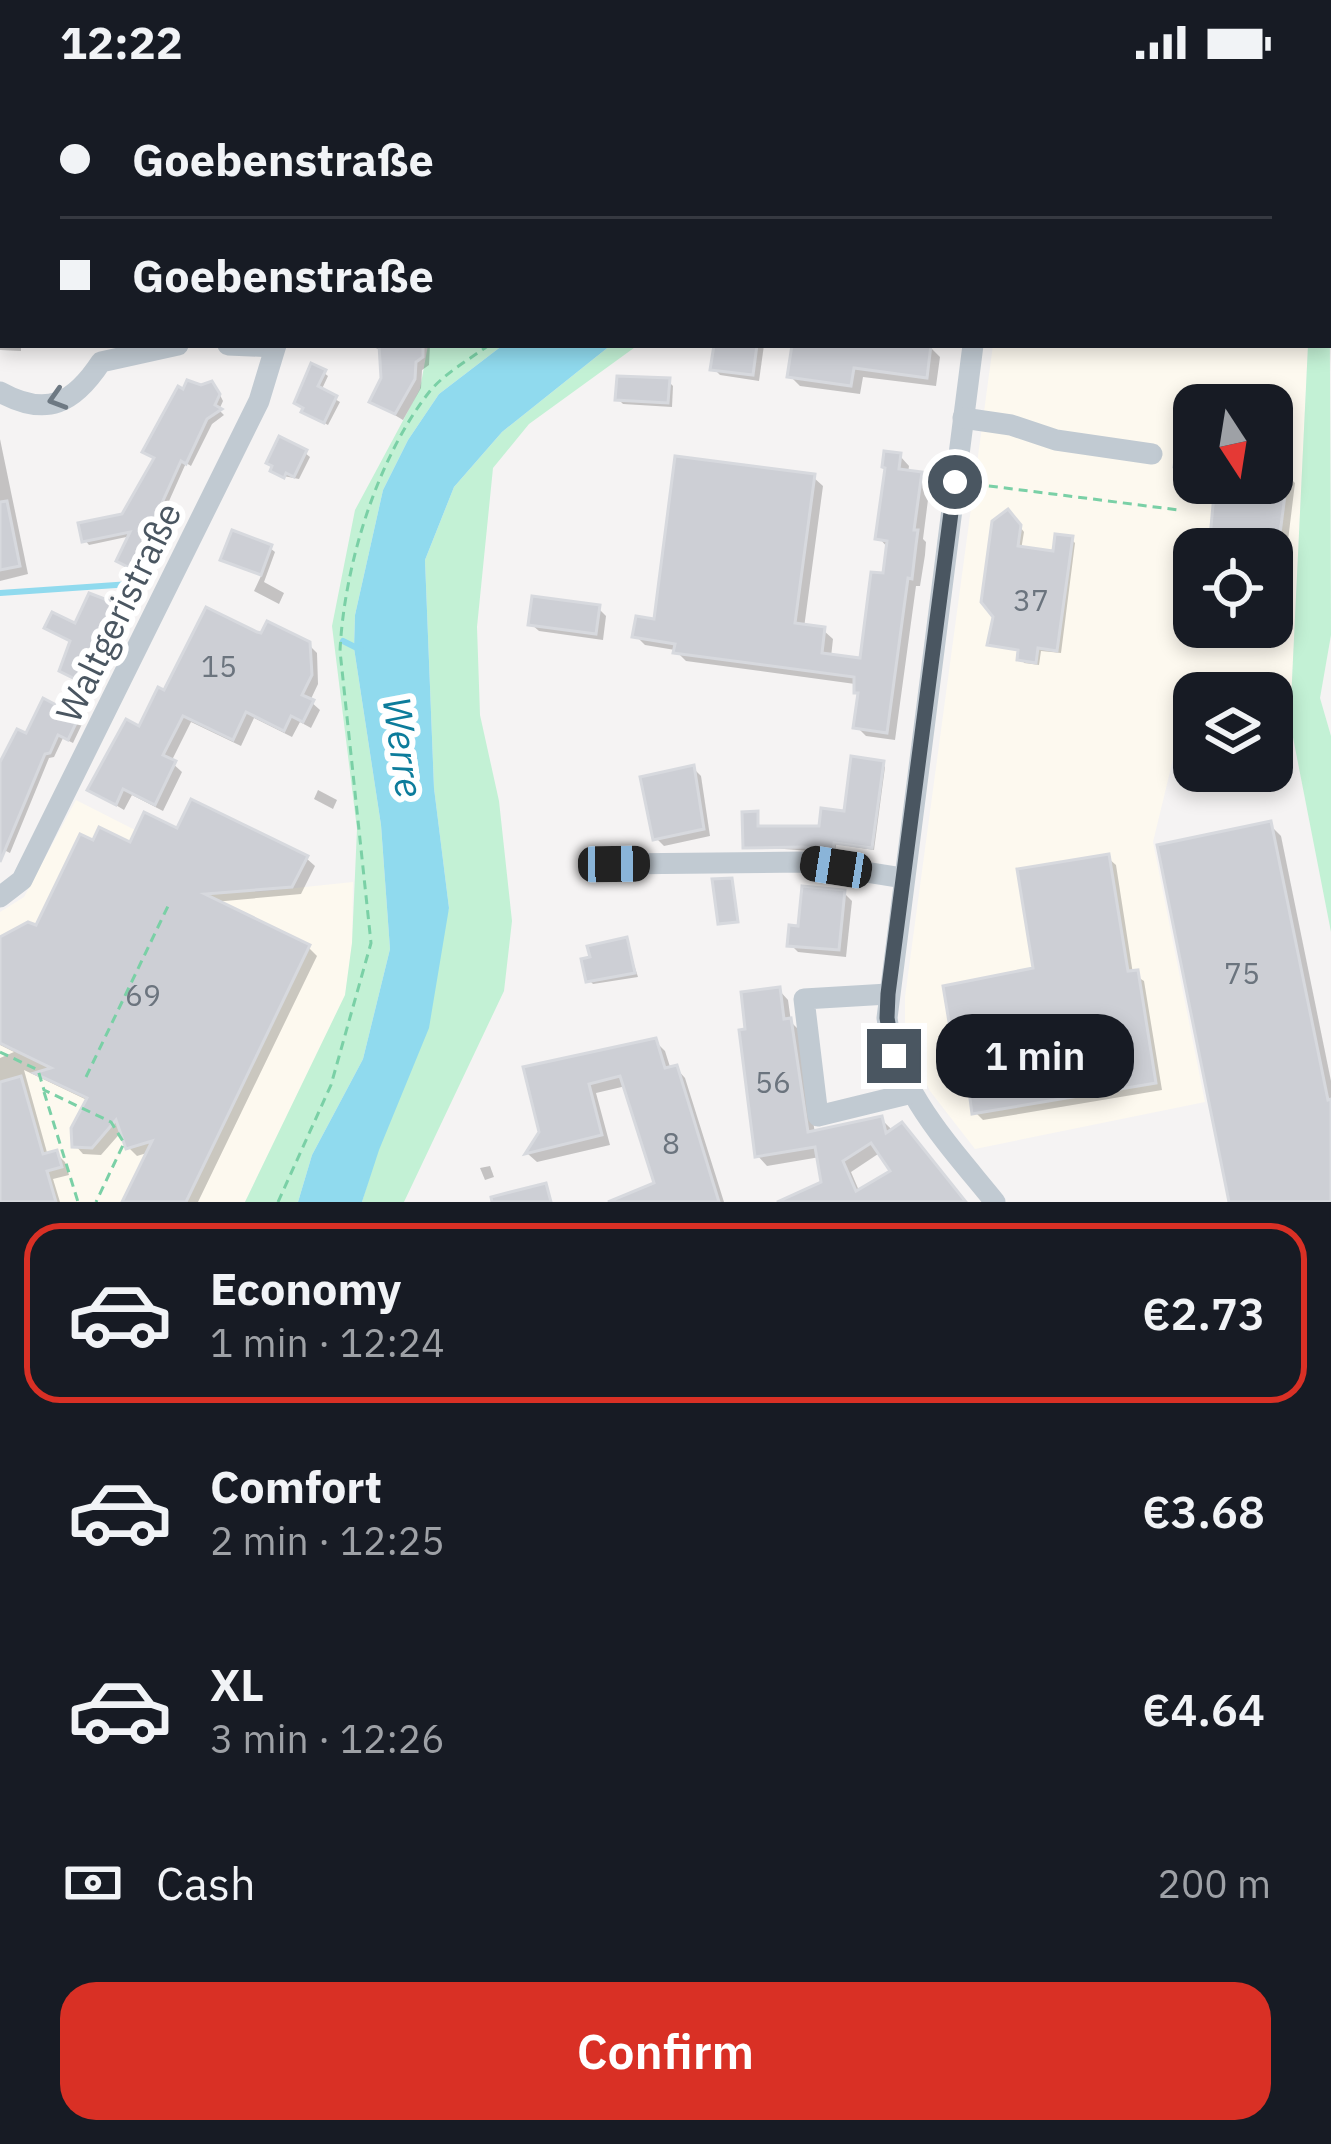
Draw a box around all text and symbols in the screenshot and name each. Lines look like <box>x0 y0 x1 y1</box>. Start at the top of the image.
text: 12:22 <box>60 13 183 71</box>
text: Goebenstraße <box>132 130 434 188</box>
text: Goebenstraße <box>132 246 434 304</box>
north arrow <box>1173 384 1293 504</box>
map controls <box>1173 384 1293 792</box>
one-way arrow <box>47 385 68 410</box>
route start <box>928 455 982 509</box>
street label: Waltgeristraße <box>45 494 191 730</box>
button: locate <box>1173 528 1293 648</box>
house number: 37 <box>1013 580 1049 619</box>
house number: 15 <box>201 646 237 685</box>
button: layers <box>1173 672 1293 792</box>
water label: Werre <box>372 693 436 801</box>
car <box>798 844 874 890</box>
car <box>578 845 650 883</box>
house number: 75 <box>1224 953 1260 992</box>
house number: 69 <box>125 975 161 1014</box>
callout: 1 min <box>936 1014 1134 1098</box>
route end <box>867 1029 921 1083</box>
text: 1 min <box>985 1030 1085 1081</box>
house number: 56 <box>755 1062 791 1101</box>
house number: 8 <box>662 1123 680 1162</box>
icon: car <box>66 1259 174 1367</box>
text: Economy <box>210 1259 401 1317</box>
text: €2.73 <box>1142 1284 1265 1342</box>
text: 1 min · 12:24 <box>210 1317 445 1368</box>
icon: car <box>66 1457 174 1565</box>
text: Comfort <box>210 1457 382 1515</box>
text: €3.68 <box>1142 1482 1265 1540</box>
text: 2 min · 12:25 <box>210 1515 445 1566</box>
icon: car <box>66 1655 174 1763</box>
text: XL <box>210 1655 264 1713</box>
text: €4.64 <box>1142 1680 1265 1738</box>
text: 3 min · 12:26 <box>210 1713 445 1764</box>
icon: cash <box>60 1850 126 1916</box>
text: Cash <box>156 1854 255 1912</box>
text: 200 m <box>1158 1858 1271 1909</box>
button: Confirm <box>60 1982 1271 2120</box>

